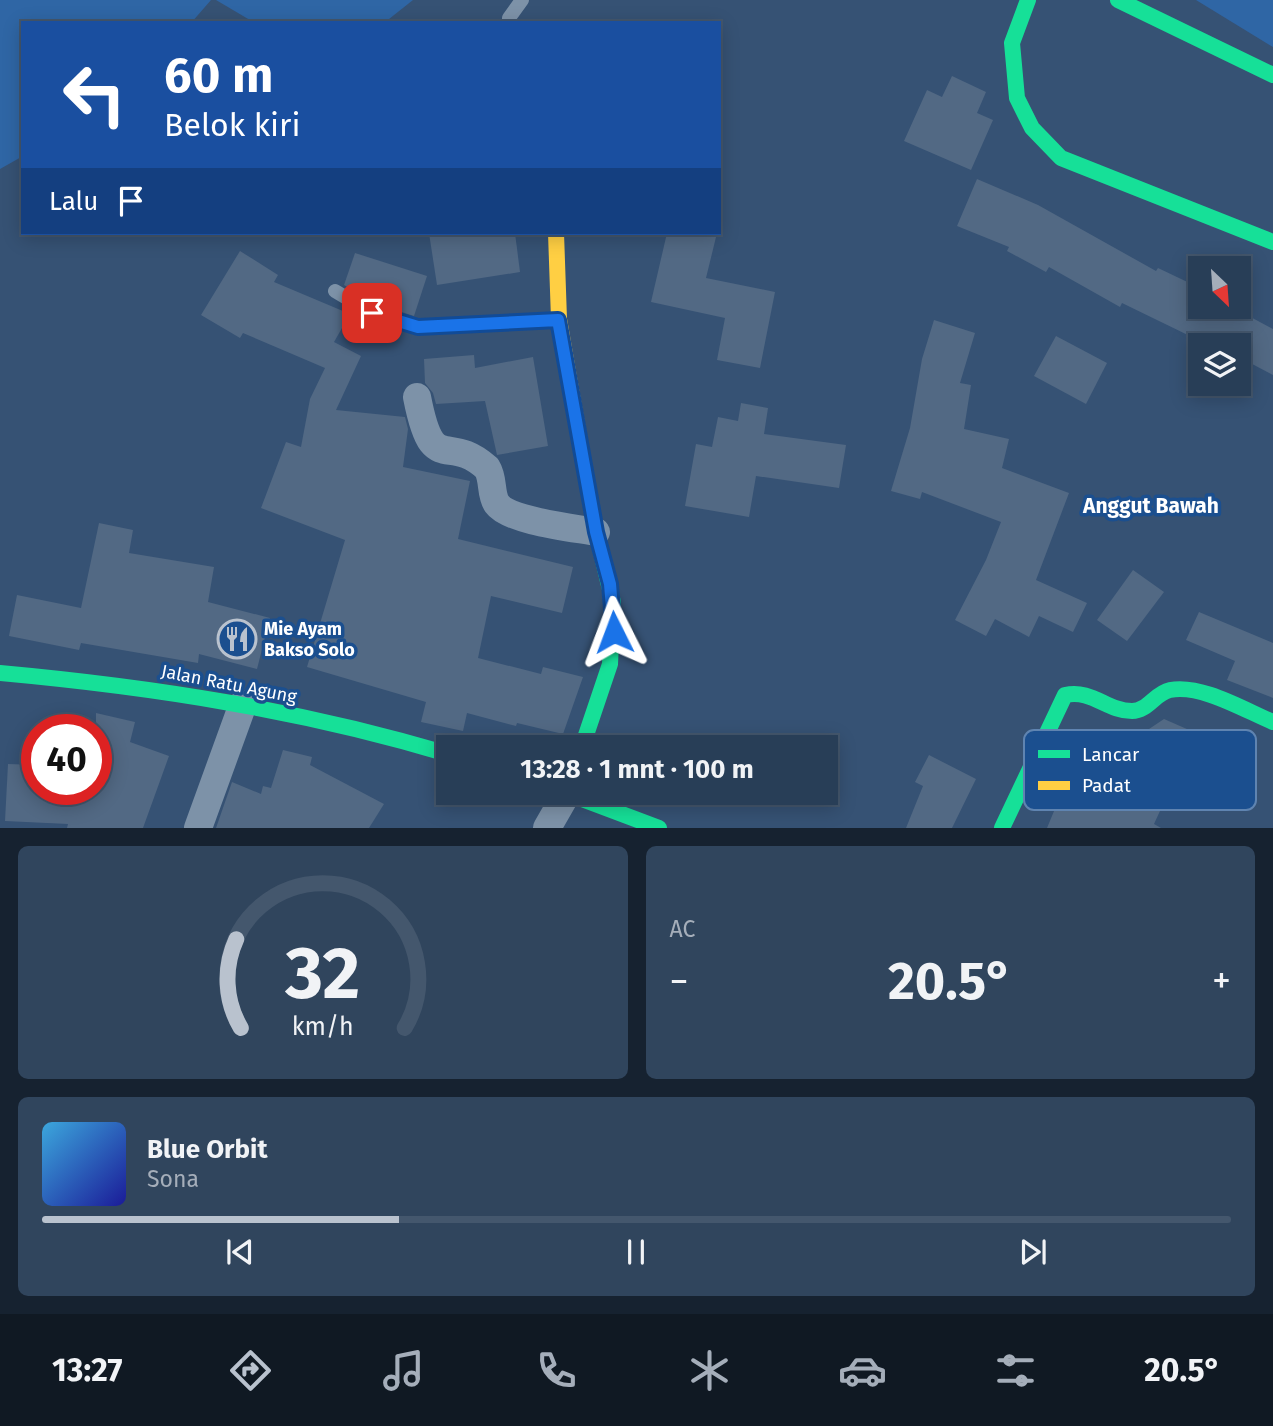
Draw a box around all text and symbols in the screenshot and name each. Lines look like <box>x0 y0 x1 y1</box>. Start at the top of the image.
text: 60 m <box>164 46 273 105</box>
icon: left <box>49 49 140 140</box>
text: Belok kiri <box>164 106 300 144</box>
icon: arrive <box>112 182 150 220</box>
text: Lalu <box>49 186 98 217</box>
north arrow <box>1188 256 1251 318</box>
map controls <box>1188 256 1251 396</box>
pin <box>342 283 402 343</box>
icon: arrive <box>353 294 391 332</box>
button: layers <box>1188 333 1251 396</box>
district label: Anggut Bawah <box>1082 493 1219 519</box>
position arrow <box>577 595 651 669</box>
restaurant icon: Mie Ayam Bakso Solo <box>216 618 258 660</box>
place label: Mie Ayam Bakso Solo <box>264 618 355 661</box>
street label: Jalan Ratu Agung <box>159 660 299 708</box>
speed limit sign: 40 <box>21 714 112 805</box>
legend <box>1024 730 1256 810</box>
text: Lancar <box>1082 743 1140 766</box>
text: 13:28 · 1 mnt · 100 m <box>520 754 754 785</box>
text: Padat <box>1082 774 1131 797</box>
text: AC <box>670 915 695 943</box>
text: 32 <box>284 931 360 1018</box>
text: 20.5° <box>888 950 1013 1013</box>
text: − <box>670 958 689 1004</box>
text: + <box>1212 958 1231 1004</box>
text: km/h <box>292 1012 354 1042</box>
text: Blue Orbit <box>147 1134 267 1165</box>
text: Sona <box>147 1165 199 1193</box>
icon: previous <box>221 1233 259 1271</box>
icon: pause <box>617 1233 655 1271</box>
icon: next <box>1014 1233 1052 1271</box>
icon: directions <box>226 1346 275 1395</box>
icon: music <box>379 1346 428 1395</box>
icon: phone <box>532 1346 581 1395</box>
icon: climate <box>685 1346 734 1395</box>
icon: car <box>838 1346 887 1395</box>
icon: filters <box>991 1346 1040 1395</box>
text: 13:27 <box>52 1351 122 1389</box>
text: 20.5° <box>1144 1351 1221 1389</box>

